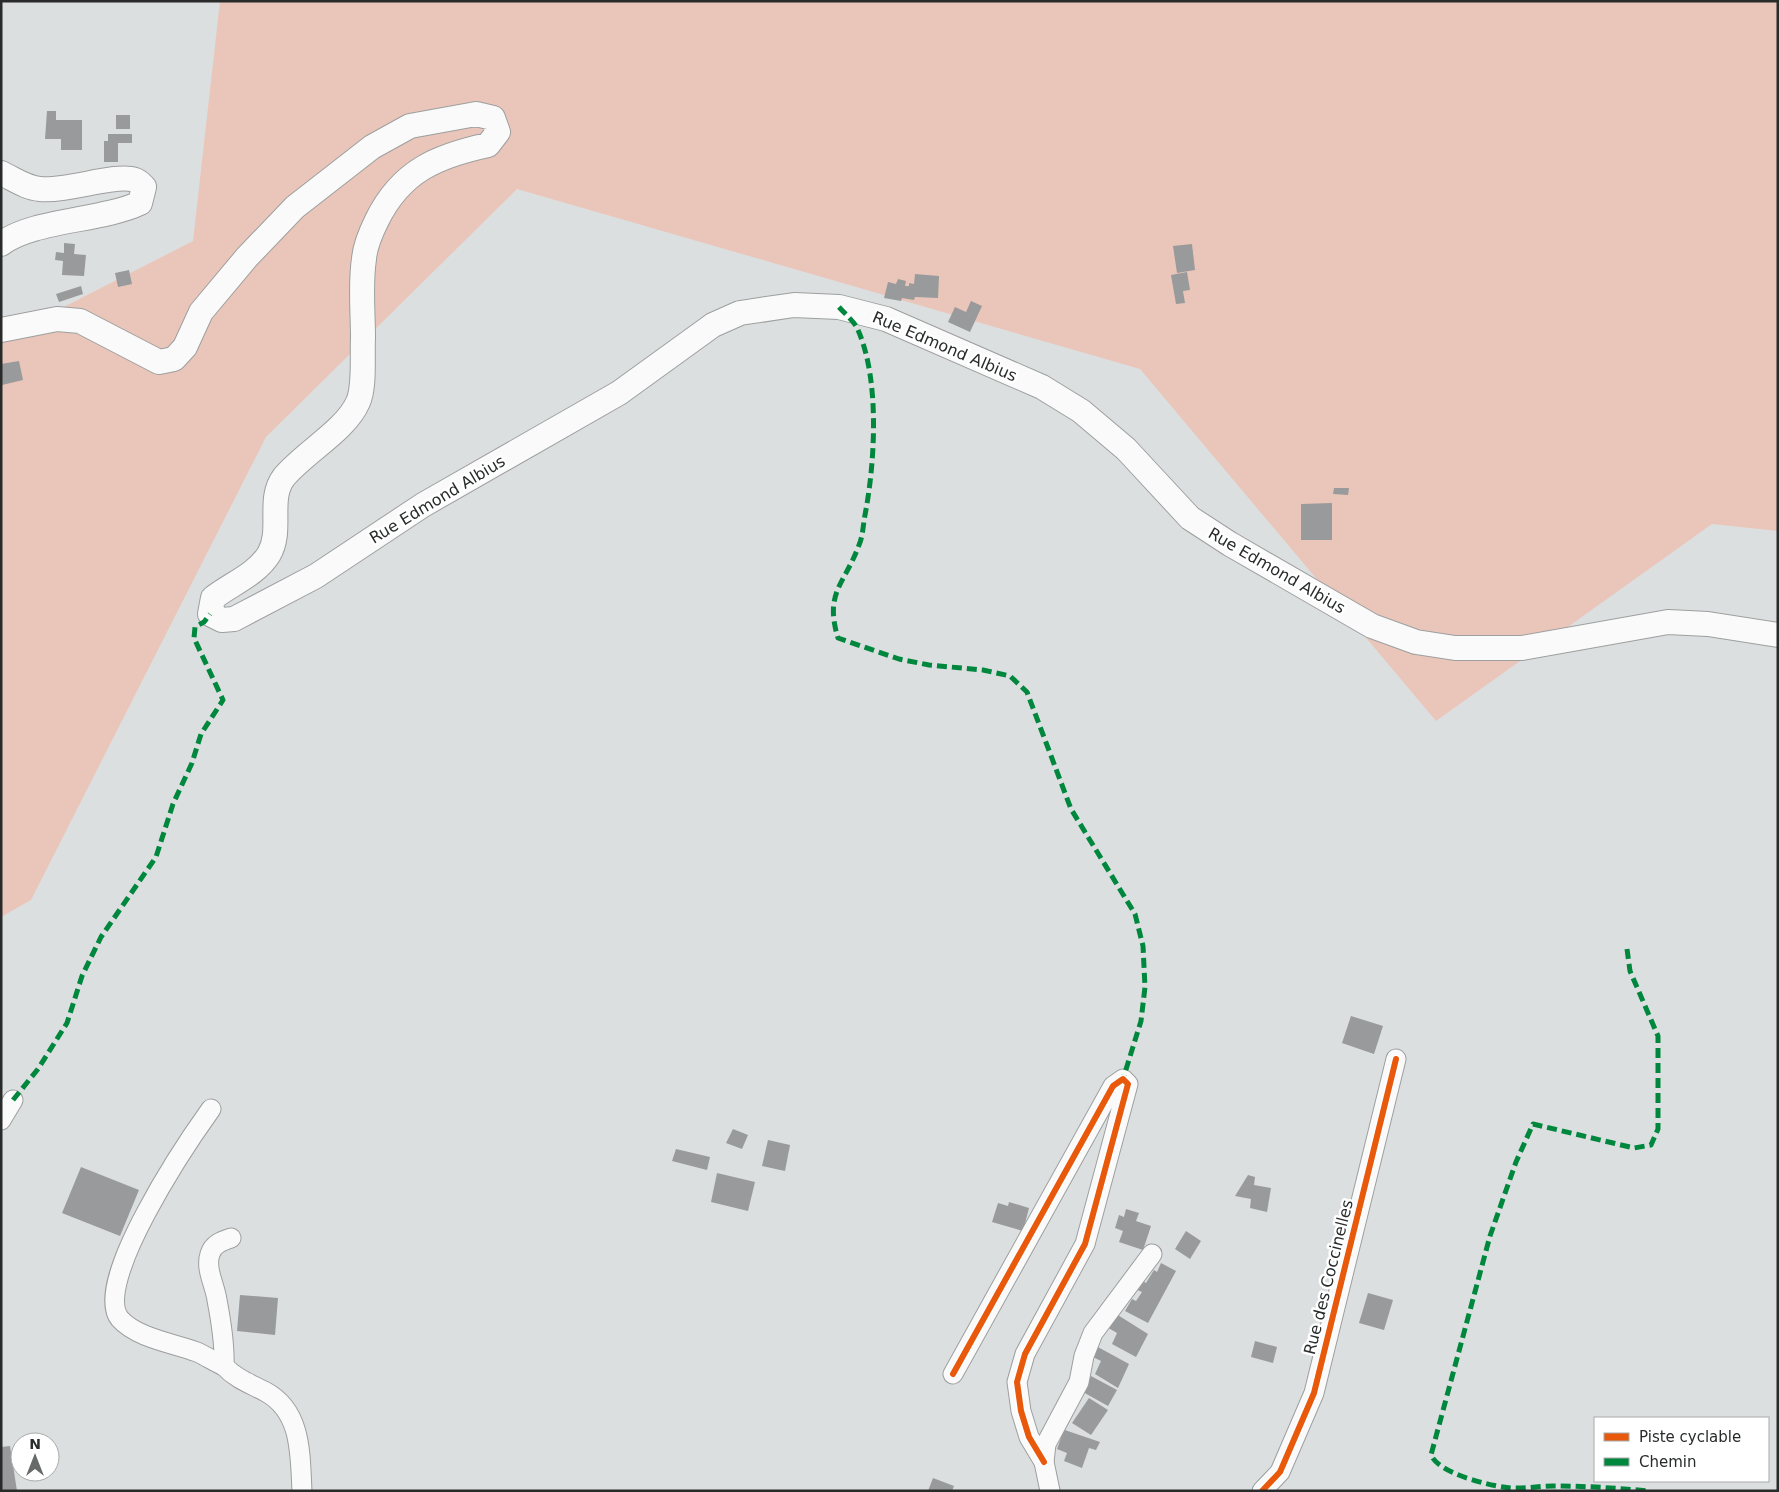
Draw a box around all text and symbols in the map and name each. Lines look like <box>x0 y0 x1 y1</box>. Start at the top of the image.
street label: Rue Edmond Albius <box>870 307 1020 385</box>
street label: Rue Edmond Albius <box>366 451 509 547</box>
street label: Rue Edmond Albius <box>1205 523 1349 617</box>
street label: Rue des Coccinelles <box>1300 1198 1357 1357</box>
legend <box>1594 1417 1769 1482</box>
text: Piste cyclable <box>1639 1428 1741 1446</box>
north arrow <box>10 1432 60 1482</box>
text: N <box>29 1436 41 1452</box>
text: Chemin <box>1639 1453 1697 1471</box>

